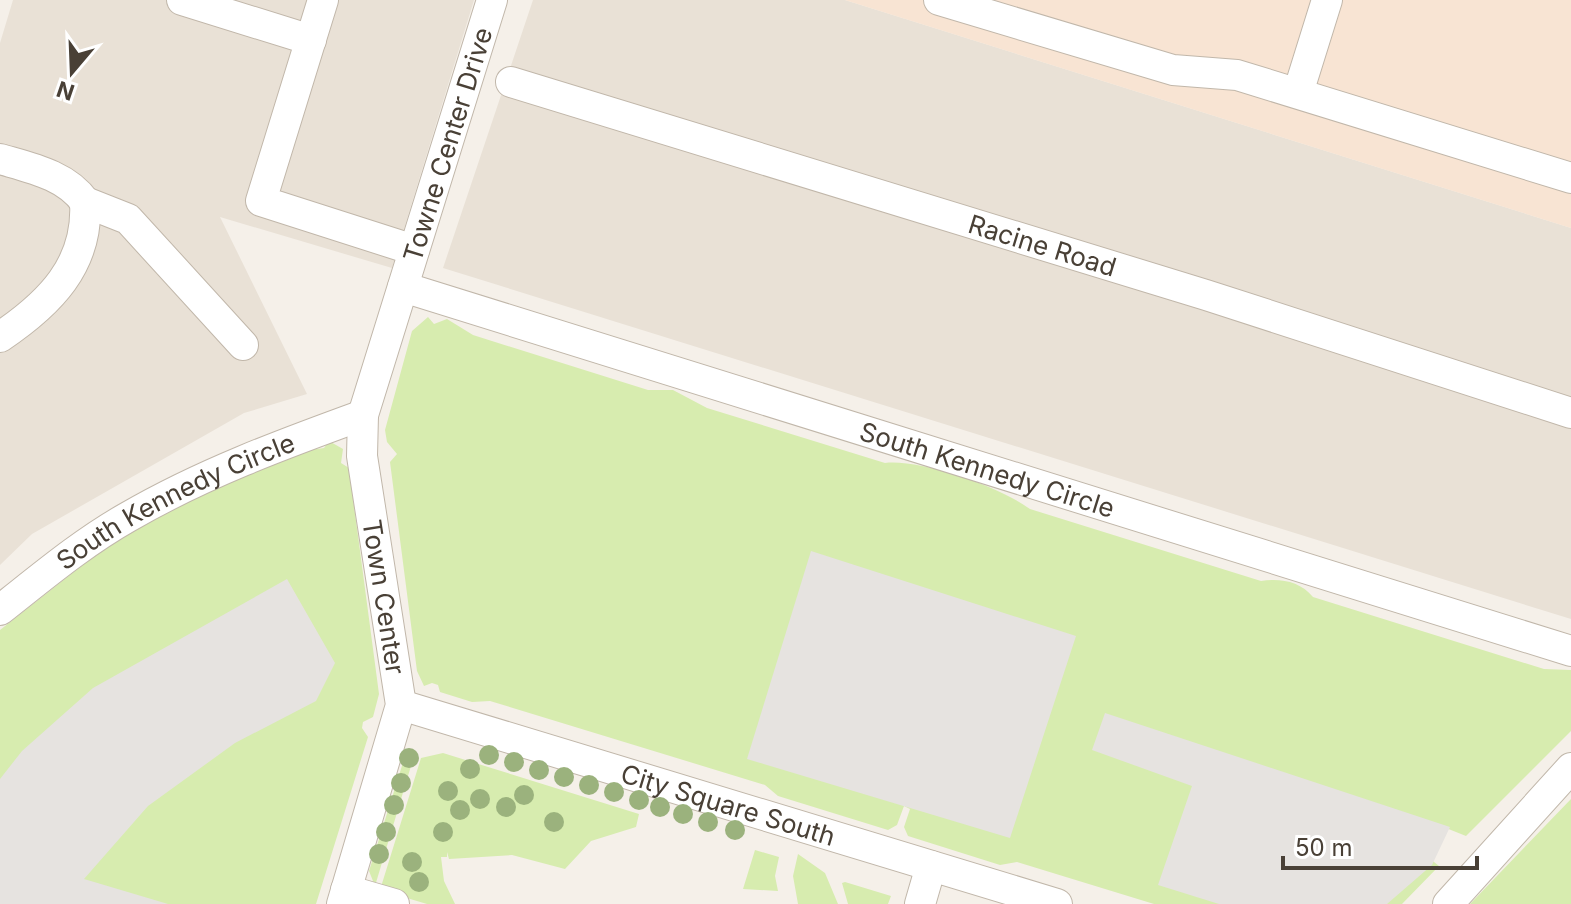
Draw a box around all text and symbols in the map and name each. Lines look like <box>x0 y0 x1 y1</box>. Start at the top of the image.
street label: Towne Center Drive <box>396 23 498 265</box>
north arrow <box>32 32 112 112</box>
text: N <box>53 76 78 106</box>
street label: Racine Road <box>965 208 1120 282</box>
street label: South Kennedy Circle <box>856 415 1119 523</box>
street label: South Kennedy Circle <box>50 426 299 576</box>
street label: Town Center <box>356 517 412 677</box>
street label: City Square South <box>617 757 839 851</box>
scale bar <box>1283 820 1477 870</box>
text: 50 m <box>1295 833 1353 862</box>

